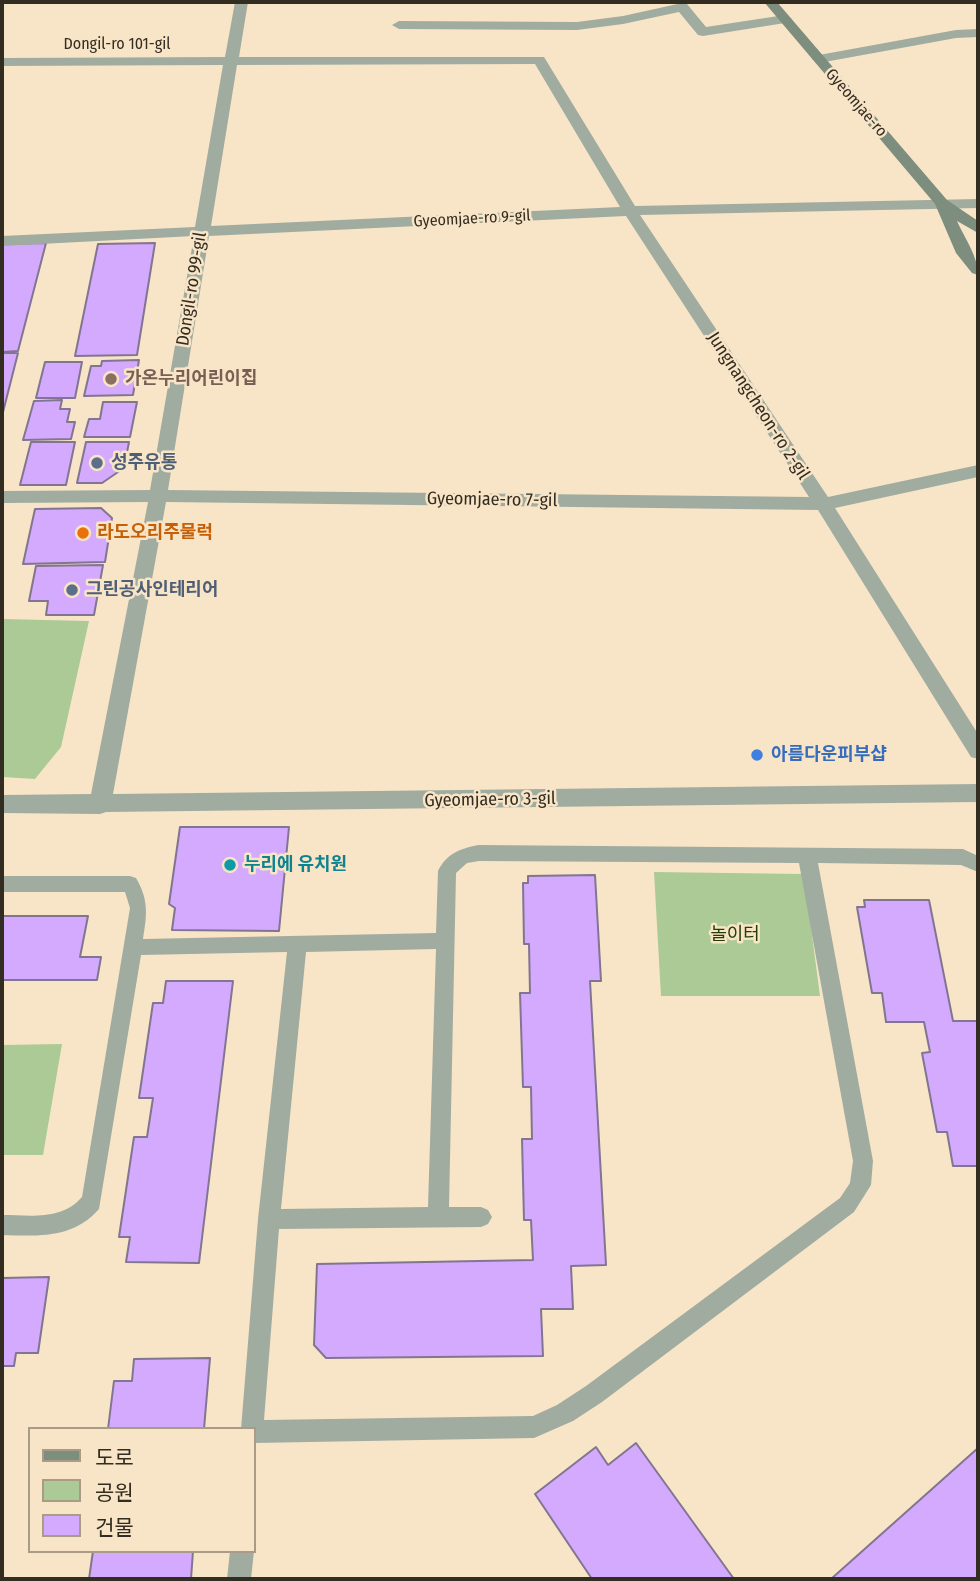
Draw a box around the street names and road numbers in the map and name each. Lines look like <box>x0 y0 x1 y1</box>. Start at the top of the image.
street label: Dongil-ro 101-gil <box>63 35 171 55</box>
street label: Gyeomjae-ro <box>821 65 891 141</box>
street label: Gyeomjae-ro 9-gil <box>413 206 531 232</box>
street label: Dongil-ro 99-gil <box>172 231 212 347</box>
street label: Jungnangcheon-ro 2-gil <box>702 328 814 484</box>
street label: Gyeomjae-ro 7-gil <box>427 488 557 512</box>
street label: Gyeomjae-ro 3-gil <box>424 788 556 812</box>

